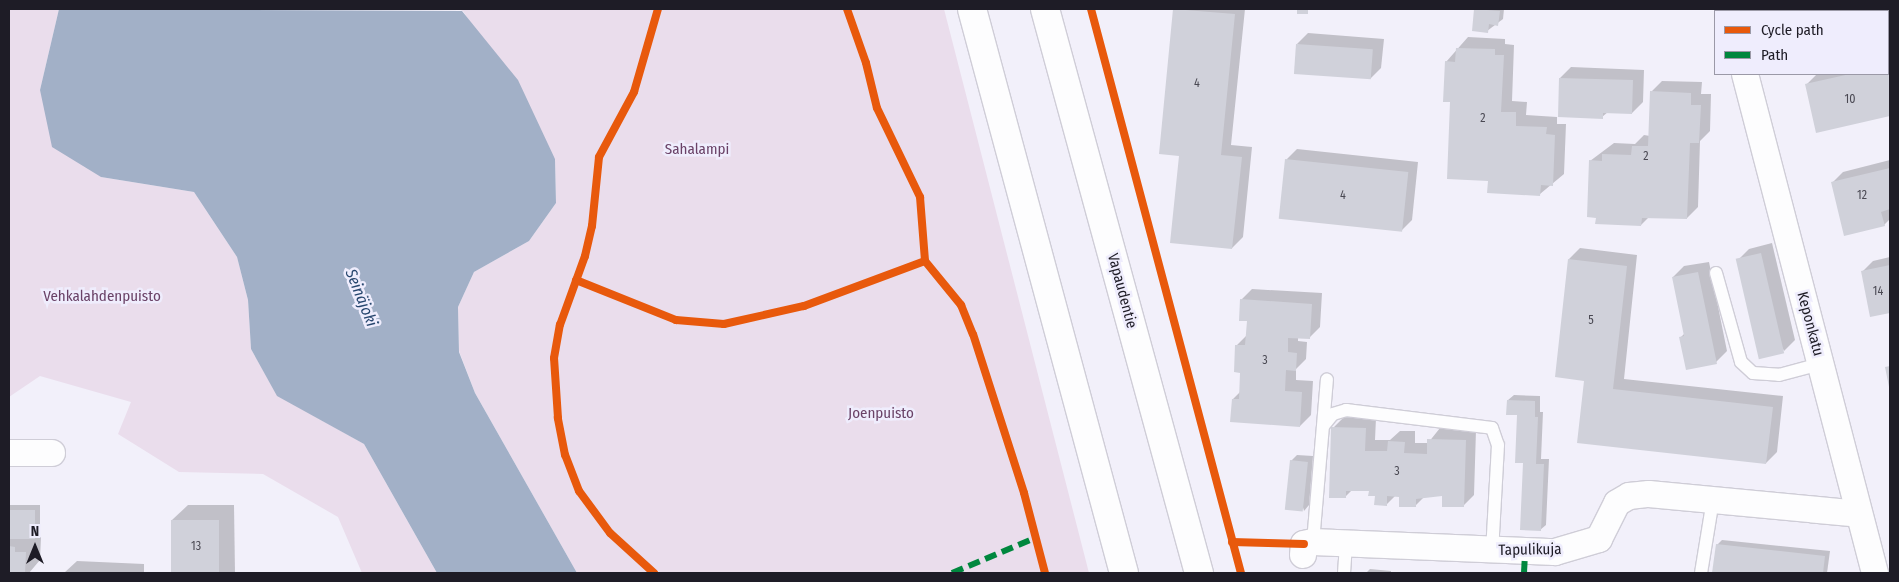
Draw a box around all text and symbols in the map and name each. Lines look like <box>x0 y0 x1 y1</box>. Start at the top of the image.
legend <box>1714 10 1889 75</box>
text: Cycle path <box>1761 21 1824 39</box>
text: Path <box>1761 46 1788 64</box>
house number: 4 <box>1194 77 1200 91</box>
house number: 10 <box>1845 93 1855 107</box>
house number: 2 <box>1480 112 1486 126</box>
park label: Sahalampi <box>665 141 729 159</box>
house number: 2 <box>1643 150 1649 164</box>
house number: 4 <box>1340 189 1346 203</box>
house number: 12 <box>1857 189 1867 203</box>
street label: Vapaudentie <box>1103 252 1141 330</box>
water label: Seinäjoki <box>341 266 381 330</box>
house number: 14 <box>1873 285 1883 299</box>
park label: Vehkalahdenpuisto <box>43 288 161 306</box>
street label: Keponkatu <box>1793 290 1827 358</box>
house number: 5 <box>1588 314 1594 328</box>
house number: 3 <box>1262 354 1268 368</box>
park label: Joenpuisto <box>848 405 914 423</box>
house number: 3 <box>1394 465 1400 479</box>
north arrow <box>10 522 60 572</box>
text: N <box>31 523 39 540</box>
house number: 13 <box>191 540 201 554</box>
street label: Tapulikuja <box>1498 540 1562 560</box>

